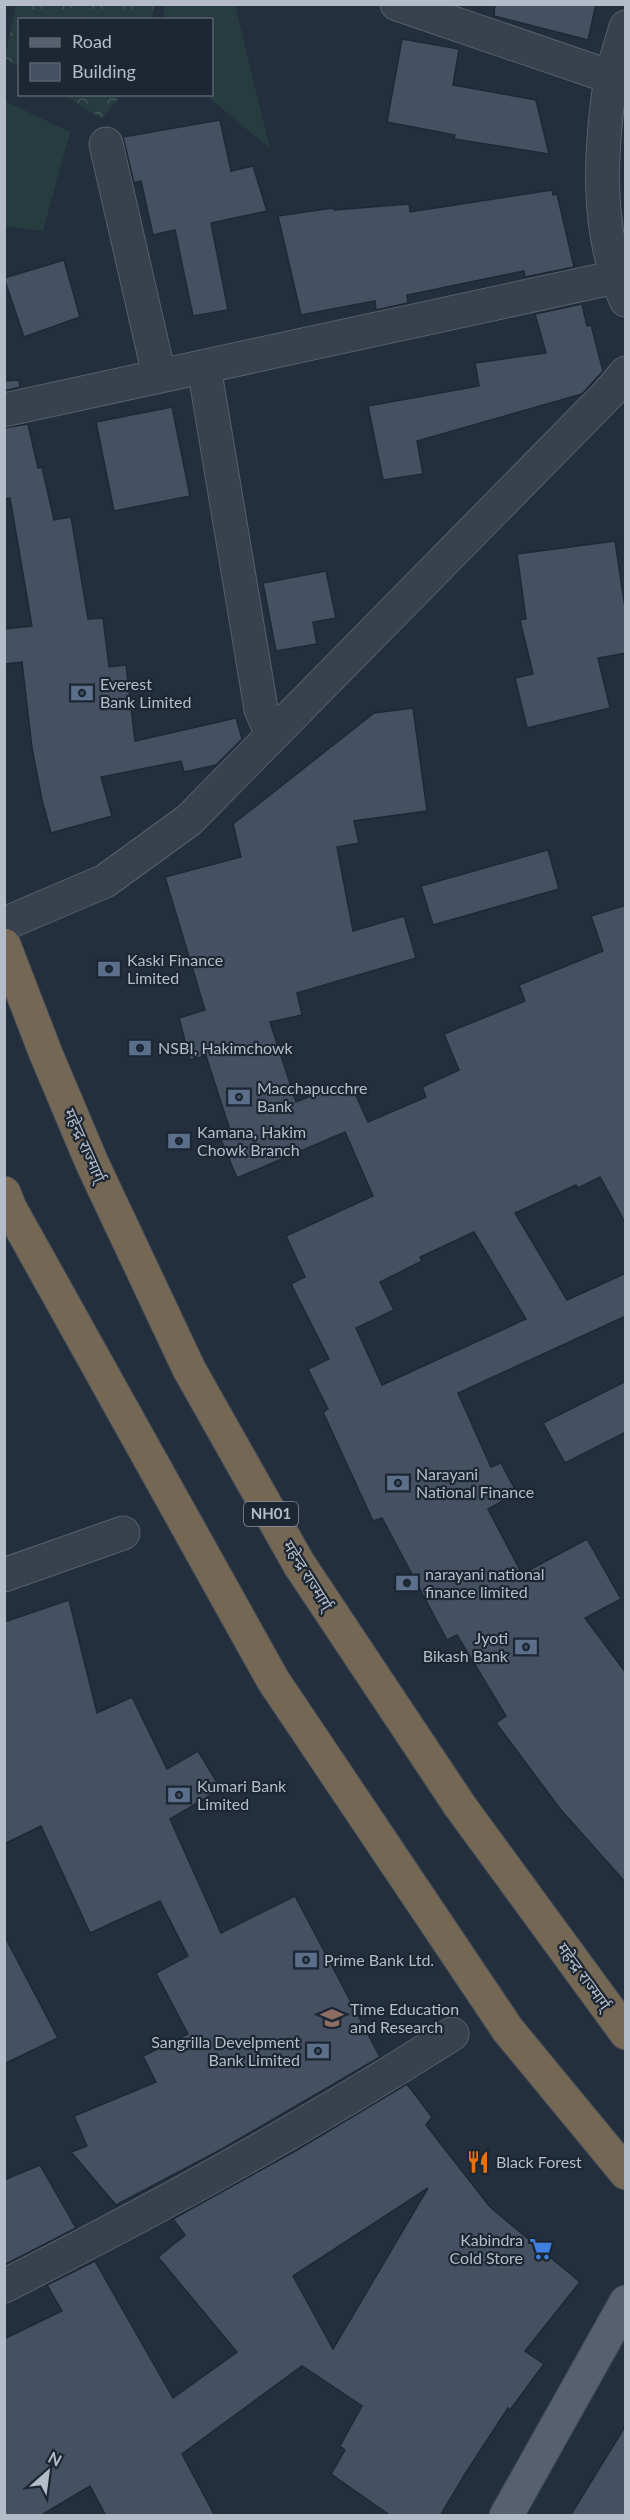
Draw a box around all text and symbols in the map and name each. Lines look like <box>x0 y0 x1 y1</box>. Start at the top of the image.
legend <box>18 18 213 96</box>
text: Road <box>72 30 112 52</box>
text: Building <box>72 60 136 82</box>
place label: Everest Bank Limited <box>100 674 191 711</box>
bank icon: Everest Bank Limited <box>69 680 95 706</box>
place label: Kaski Finance Limited <box>127 950 223 987</box>
bank icon: Kaski Finance Limited <box>96 956 122 982</box>
bank icon: NSBI, Hakimchowk <box>127 1035 153 1061</box>
place label: NSBI, Hakimchowk <box>158 1038 294 1057</box>
place label: Macchapucchre Bank <box>257 1078 367 1115</box>
bank icon: Macchapucchre Bank <box>226 1084 252 1110</box>
street label: महेन्द्र राज्मार्ग् <box>59 1105 111 1188</box>
place label: Kamana, Hakim Chowk Branch <box>197 1122 306 1159</box>
bank icon: Kamana, Hakim Chowk Branch <box>166 1128 192 1154</box>
place label: Narayani National Finance <box>416 1464 534 1501</box>
bank icon: Narayani National Finance <box>385 1470 411 1496</box>
road number: NH01 <box>244 1502 298 1526</box>
street label: महेन्द्र राज्मार्ग् <box>278 1537 339 1617</box>
place label: narayani national finance limited <box>425 1564 545 1601</box>
bank icon: narayani national finance limited <box>394 1570 420 1596</box>
place label: Jyoti Bikash Bank <box>423 1628 509 1665</box>
bank icon: Jyoti Bikash Bank <box>513 1634 539 1660</box>
place label: Kumari Bank Limited <box>197 1776 287 1813</box>
bank icon: Kumari Bank Limited <box>166 1782 192 1808</box>
street label: महेन्द्र राज्मार्ग् <box>552 1939 617 2017</box>
bank icon: Prime Bank Ltd. <box>293 1947 319 1973</box>
place label: Prime Bank Ltd. <box>324 1950 434 1969</box>
place label: Time Education and Research <box>350 1999 459 2036</box>
school or university icon: Time Education and Research <box>319 2005 345 2031</box>
place label: Sangrilla Develpment Bank Limited <box>151 2032 300 2069</box>
bank icon: Sangrilla Develpment Bank Limited <box>305 2038 331 2064</box>
restaurant icon: Black Forest <box>465 2149 491 2175</box>
place label: Black Forest <box>496 2152 582 2171</box>
place label: Kabindra Cold Store <box>450 2230 523 2267</box>
supermarket icon: Kabindra Cold Store <box>528 2236 554 2262</box>
north arrow <box>18 2442 78 2502</box>
text: N <box>45 2447 65 2470</box>

